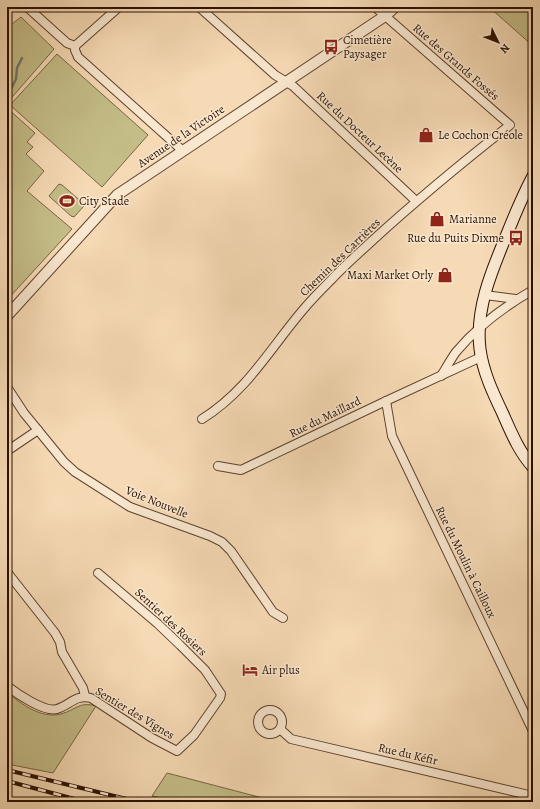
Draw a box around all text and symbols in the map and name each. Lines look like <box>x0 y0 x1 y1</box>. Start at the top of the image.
street label: Rue des Grands Fossés <box>409 20 503 104</box>
north arrow <box>478 22 518 62</box>
place label: Cimetière Paysager <box>343 32 392 62</box>
bus stop icon: Cimetière Paysager <box>322 38 340 56</box>
text: N <box>497 40 513 57</box>
street label: Rue du Docteur Lecène <box>313 88 407 176</box>
street label: Avenue de la Victoire <box>134 101 228 172</box>
shop icon: Le Cochon Créole <box>417 126 435 144</box>
place label: Le Cochon Créole <box>438 127 523 143</box>
sports icon: City Stade <box>58 192 76 210</box>
place label: City Stade <box>79 193 129 209</box>
shop icon: Marianne <box>428 210 446 228</box>
place label: Marianne <box>449 211 497 227</box>
street label: Chemin des Carrières <box>296 214 384 300</box>
bus stop icon: Rue du Puits Dixme <box>507 229 525 247</box>
place label: Rue du Puits Dixme <box>407 230 504 246</box>
shop icon: Maxi Market Orly <box>436 266 454 284</box>
place label: Maxi Market Orly <box>347 267 434 283</box>
street label: Rue du Maillard <box>286 392 364 441</box>
street label: Voie Nouvelle <box>122 482 191 522</box>
street label: Rue du Moulin à Cailloux <box>432 503 500 621</box>
street label: Sentier des Rosiers <box>132 585 210 660</box>
hotel icon: Air plus <box>241 661 259 679</box>
place label: Air plus <box>261 662 300 678</box>
street label: Sentier des Vignes <box>92 683 178 743</box>
street label: Rue du Kéfir <box>377 739 440 769</box>

